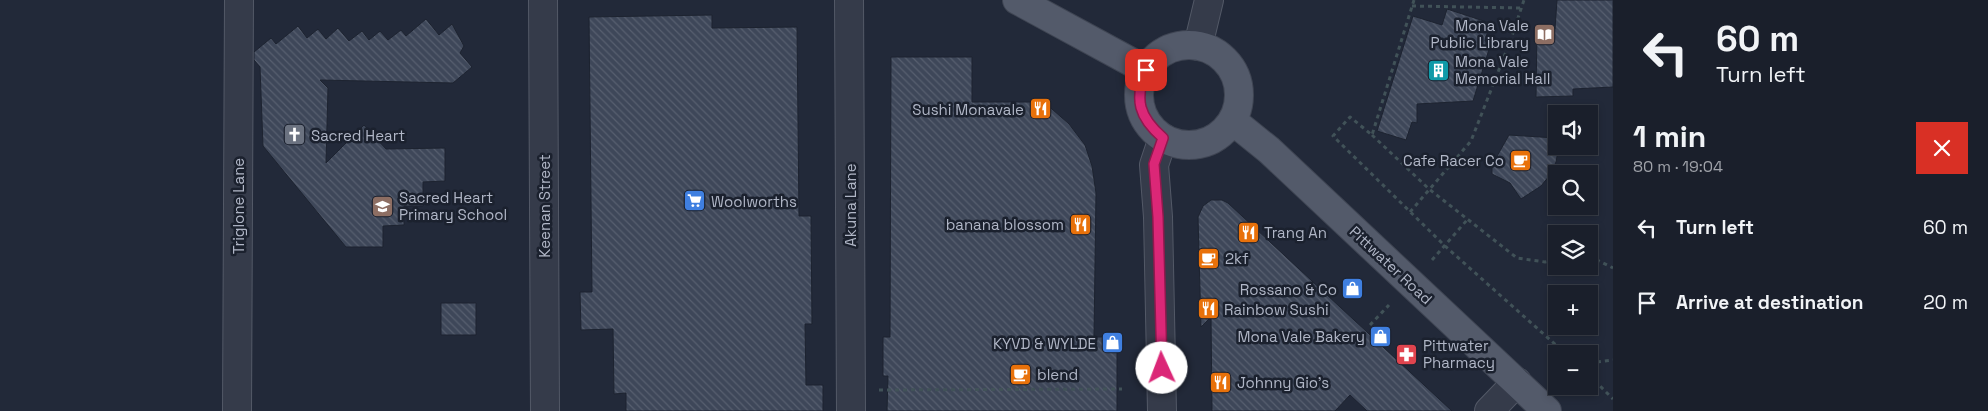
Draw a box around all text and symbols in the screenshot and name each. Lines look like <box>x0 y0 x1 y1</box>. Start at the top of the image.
place label: Mona Vale Public Library <box>1431 16 1529 52</box>
text: 60 m <box>1716 17 1799 61</box>
icon: left <box>1633 20 1698 85</box>
library icon: Mona Vale Public Library <box>1533 22 1557 46</box>
pin <box>1125 49 1167 91</box>
place label: Mona Vale Memorial Hall <box>1455 52 1550 88</box>
icon: arrive <box>1132 56 1160 84</box>
building icon: Mona Vale Memorial Hall <box>1427 58 1451 82</box>
text: Turn left <box>1716 60 1806 88</box>
restaurant icon: Sushi Monavale <box>1028 97 1052 121</box>
place label: Sushi Monavale <box>912 100 1024 119</box>
map controls <box>1548 105 1598 395</box>
button: sound <box>1548 105 1598 155</box>
text: 1 min <box>1633 117 1706 156</box>
button: close <box>1916 122 1968 174</box>
church icon: Sacred Heart <box>283 123 307 147</box>
place label: Sacred Heart <box>311 126 405 145</box>
cafe icon: Cafe Racer Co <box>1508 148 1532 172</box>
place label: Cafe Racer Co <box>1403 151 1504 170</box>
street label: Keenan Street <box>535 154 554 258</box>
text: 80 m · 19:04 <box>1633 156 1723 177</box>
street label: Triglone Lane <box>229 158 248 254</box>
street label: Akuna Lane <box>841 163 860 247</box>
button: search <box>1548 165 1598 215</box>
place label: Sacred Heart Primary School <box>399 188 507 224</box>
supermarket icon: Woolworths <box>683 189 707 213</box>
place label: Woolworths <box>711 192 797 211</box>
school or university icon: Sacred Heart Primary School <box>371 194 395 218</box>
restaurant icon: banana blossom <box>1068 212 1092 236</box>
icon: left <box>1633 214 1661 242</box>
place label: banana blossom <box>946 215 1064 234</box>
text: Turn left <box>1676 215 1754 240</box>
text: 60 m <box>1923 215 1968 240</box>
restaurant icon: Trang An <box>1236 220 1260 244</box>
street label: Pittwater Road <box>1346 222 1436 308</box>
place label: Trang An <box>1264 223 1327 242</box>
button: layers <box>1548 225 1598 275</box>
cafe icon: 2kf <box>1197 246 1221 270</box>
place label: 2kf <box>1225 249 1249 268</box>
shop icon: Rossano & Co <box>1341 277 1365 301</box>
place label: Rossano & Co <box>1240 280 1337 299</box>
button: + <box>1548 285 1598 335</box>
icon: arrive <box>1633 289 1661 317</box>
text: Arrive at destination <box>1676 290 1864 315</box>
text: 20 m <box>1923 290 1968 315</box>
restaurant icon: Rainbow Sushi <box>1196 297 1220 321</box>
place label: Rainbow Sushi <box>1224 300 1329 319</box>
shop icon: Mona Vale Bakery <box>1369 324 1393 348</box>
place label: Mona Vale Bakery <box>1238 327 1365 346</box>
shop icon: KYVD & WYLDE <box>1100 331 1124 355</box>
place label: KYVD & WYLDE <box>993 334 1096 353</box>
place label: Pittwater Pharmacy <box>1423 336 1495 372</box>
position arrow <box>1135 341 1187 393</box>
pharmacy icon: Pittwater Pharmacy <box>1395 342 1419 366</box>
button: − <box>1548 345 1598 395</box>
cafe icon: blend <box>1009 362 1033 386</box>
place label: blend <box>1037 365 1078 384</box>
restaurant icon: Johnny Gio's <box>1209 370 1233 394</box>
place label: Johnny Gio's <box>1237 373 1329 392</box>

